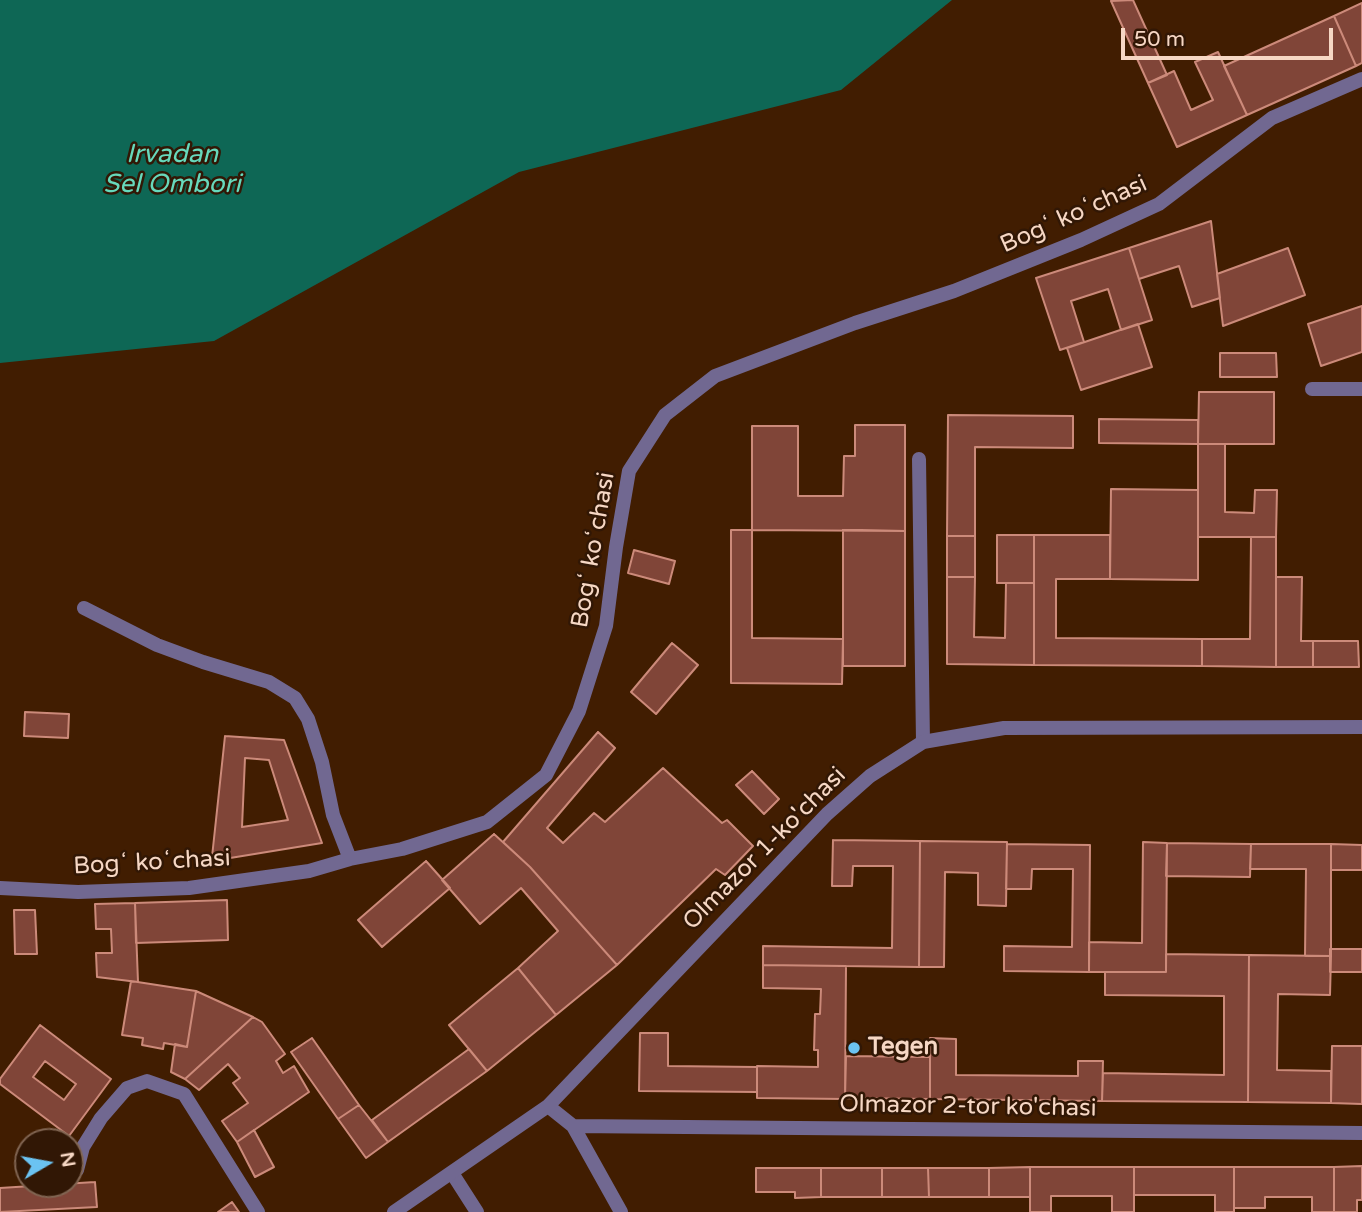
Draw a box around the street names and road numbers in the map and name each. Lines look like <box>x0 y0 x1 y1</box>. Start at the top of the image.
street label: Bogʻ koʻchasi <box>996 170 1152 260</box>
street label: Bogʻ koʻchasi <box>566 470 622 630</box>
street label: Olmazor 1-ko'chasi <box>678 762 852 936</box>
street label: Bogʻ koʻchasi <box>73 844 231 882</box>
street label: Olmazor 2-tor ko'chasi <box>839 1090 1097 1124</box>

